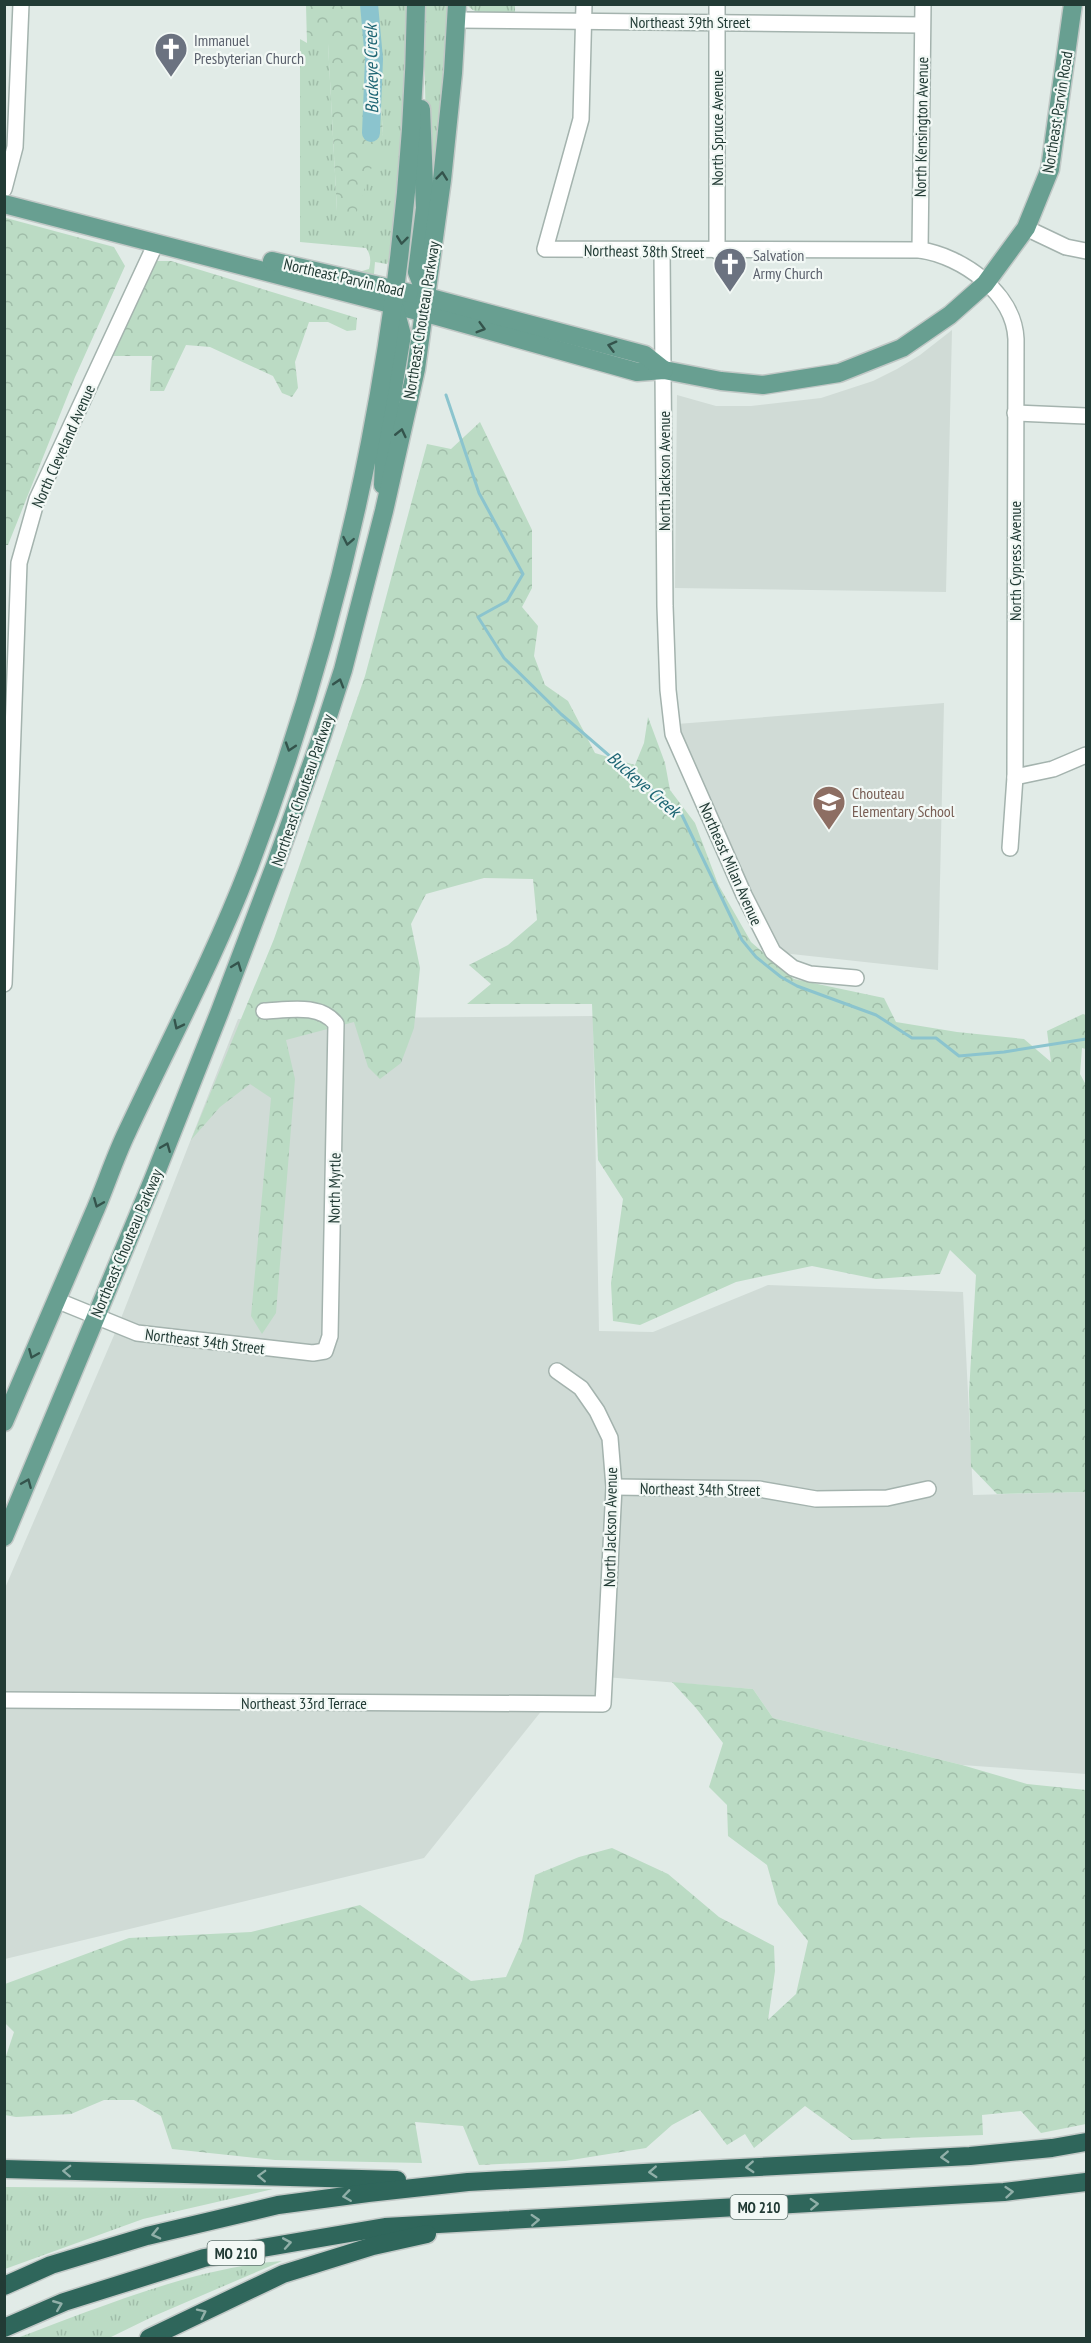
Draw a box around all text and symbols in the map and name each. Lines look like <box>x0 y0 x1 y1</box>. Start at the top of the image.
street label: Northeast 39th Street <box>630 12 751 32</box>
water label: Buckeye Creek <box>359 22 383 114</box>
place label: Immanuel Presbyterian Church <box>194 30 304 68</box>
church icon: Immanuel Presbyterian Church <box>153 31 189 78</box>
street label: Northeast Parvin Road <box>1038 50 1076 174</box>
street label: North Kensington Avenue <box>910 57 932 197</box>
street label: North Spruce Avenue <box>707 70 727 186</box>
one-way arrow <box>436 172 448 181</box>
one-way arrow <box>397 236 409 245</box>
street label: Northeast Chouteau Parkway <box>399 240 443 400</box>
street label: Northeast 38th Street <box>584 240 705 262</box>
place label: Salvation Army Church <box>753 245 823 283</box>
church icon: Salvation Army Church <box>712 246 748 293</box>
street label: Northeast Parvin Road <box>282 253 406 301</box>
one-way arrow <box>475 321 486 333</box>
one-way arrow <box>607 341 617 354</box>
street label: North Cleveland Avenue <box>27 381 99 511</box>
street label: North Jackson Avenue <box>654 411 674 531</box>
one-way arrow <box>394 428 407 438</box>
street label: North Cypress Avenue <box>1005 501 1025 621</box>
one-way arrow <box>342 536 355 546</box>
one-way arrow <box>331 678 344 689</box>
street label: Northeast Chouteau Parkway <box>267 711 337 869</box>
one-way arrow <box>285 741 297 752</box>
water label: Buckeye Creek <box>603 746 687 823</box>
place label: Chouteau Elementary School <box>852 783 955 821</box>
school or university icon: Chouteau Elementary School <box>811 784 847 831</box>
street label: Northeast Milan Avenue <box>695 800 767 928</box>
one-way arrow <box>230 961 242 972</box>
one-way arrow <box>173 1018 185 1029</box>
one-way arrow <box>159 1142 171 1153</box>
street label: North Myrtle <box>323 1152 345 1224</box>
street label: Northeast Chouteau Parkway <box>86 1166 166 1320</box>
one-way arrow <box>93 1196 105 1207</box>
street label: Northeast 34th Street <box>144 1324 267 1358</box>
one-way arrow <box>28 1348 40 1359</box>
street label: North Jackson Avenue <box>599 1467 621 1587</box>
street label: Northeast 34th Street <box>640 1478 761 1500</box>
one-way arrow <box>20 1479 32 1490</box>
street label: Northeast 33rd Terrace <box>241 1693 367 1713</box>
one-way arrow <box>940 2150 949 2163</box>
one-way arrow <box>746 2161 755 2174</box>
one-way arrow <box>63 2164 72 2177</box>
one-way arrow <box>649 2166 658 2179</box>
one-way arrow <box>258 2170 267 2183</box>
one-way arrow <box>1004 2186 1013 2199</box>
one-way arrow <box>342 2189 352 2201</box>
road number: MO 210 <box>730 2195 788 2219</box>
one-way arrow <box>809 2198 818 2211</box>
one-way arrow <box>531 2214 540 2227</box>
one-way arrow <box>151 2227 161 2240</box>
one-way arrow <box>281 2237 291 2250</box>
road number: MO 210 <box>208 2241 264 2265</box>
one-way arrow <box>52 2300 63 2312</box>
one-way arrow <box>195 2309 206 2321</box>

